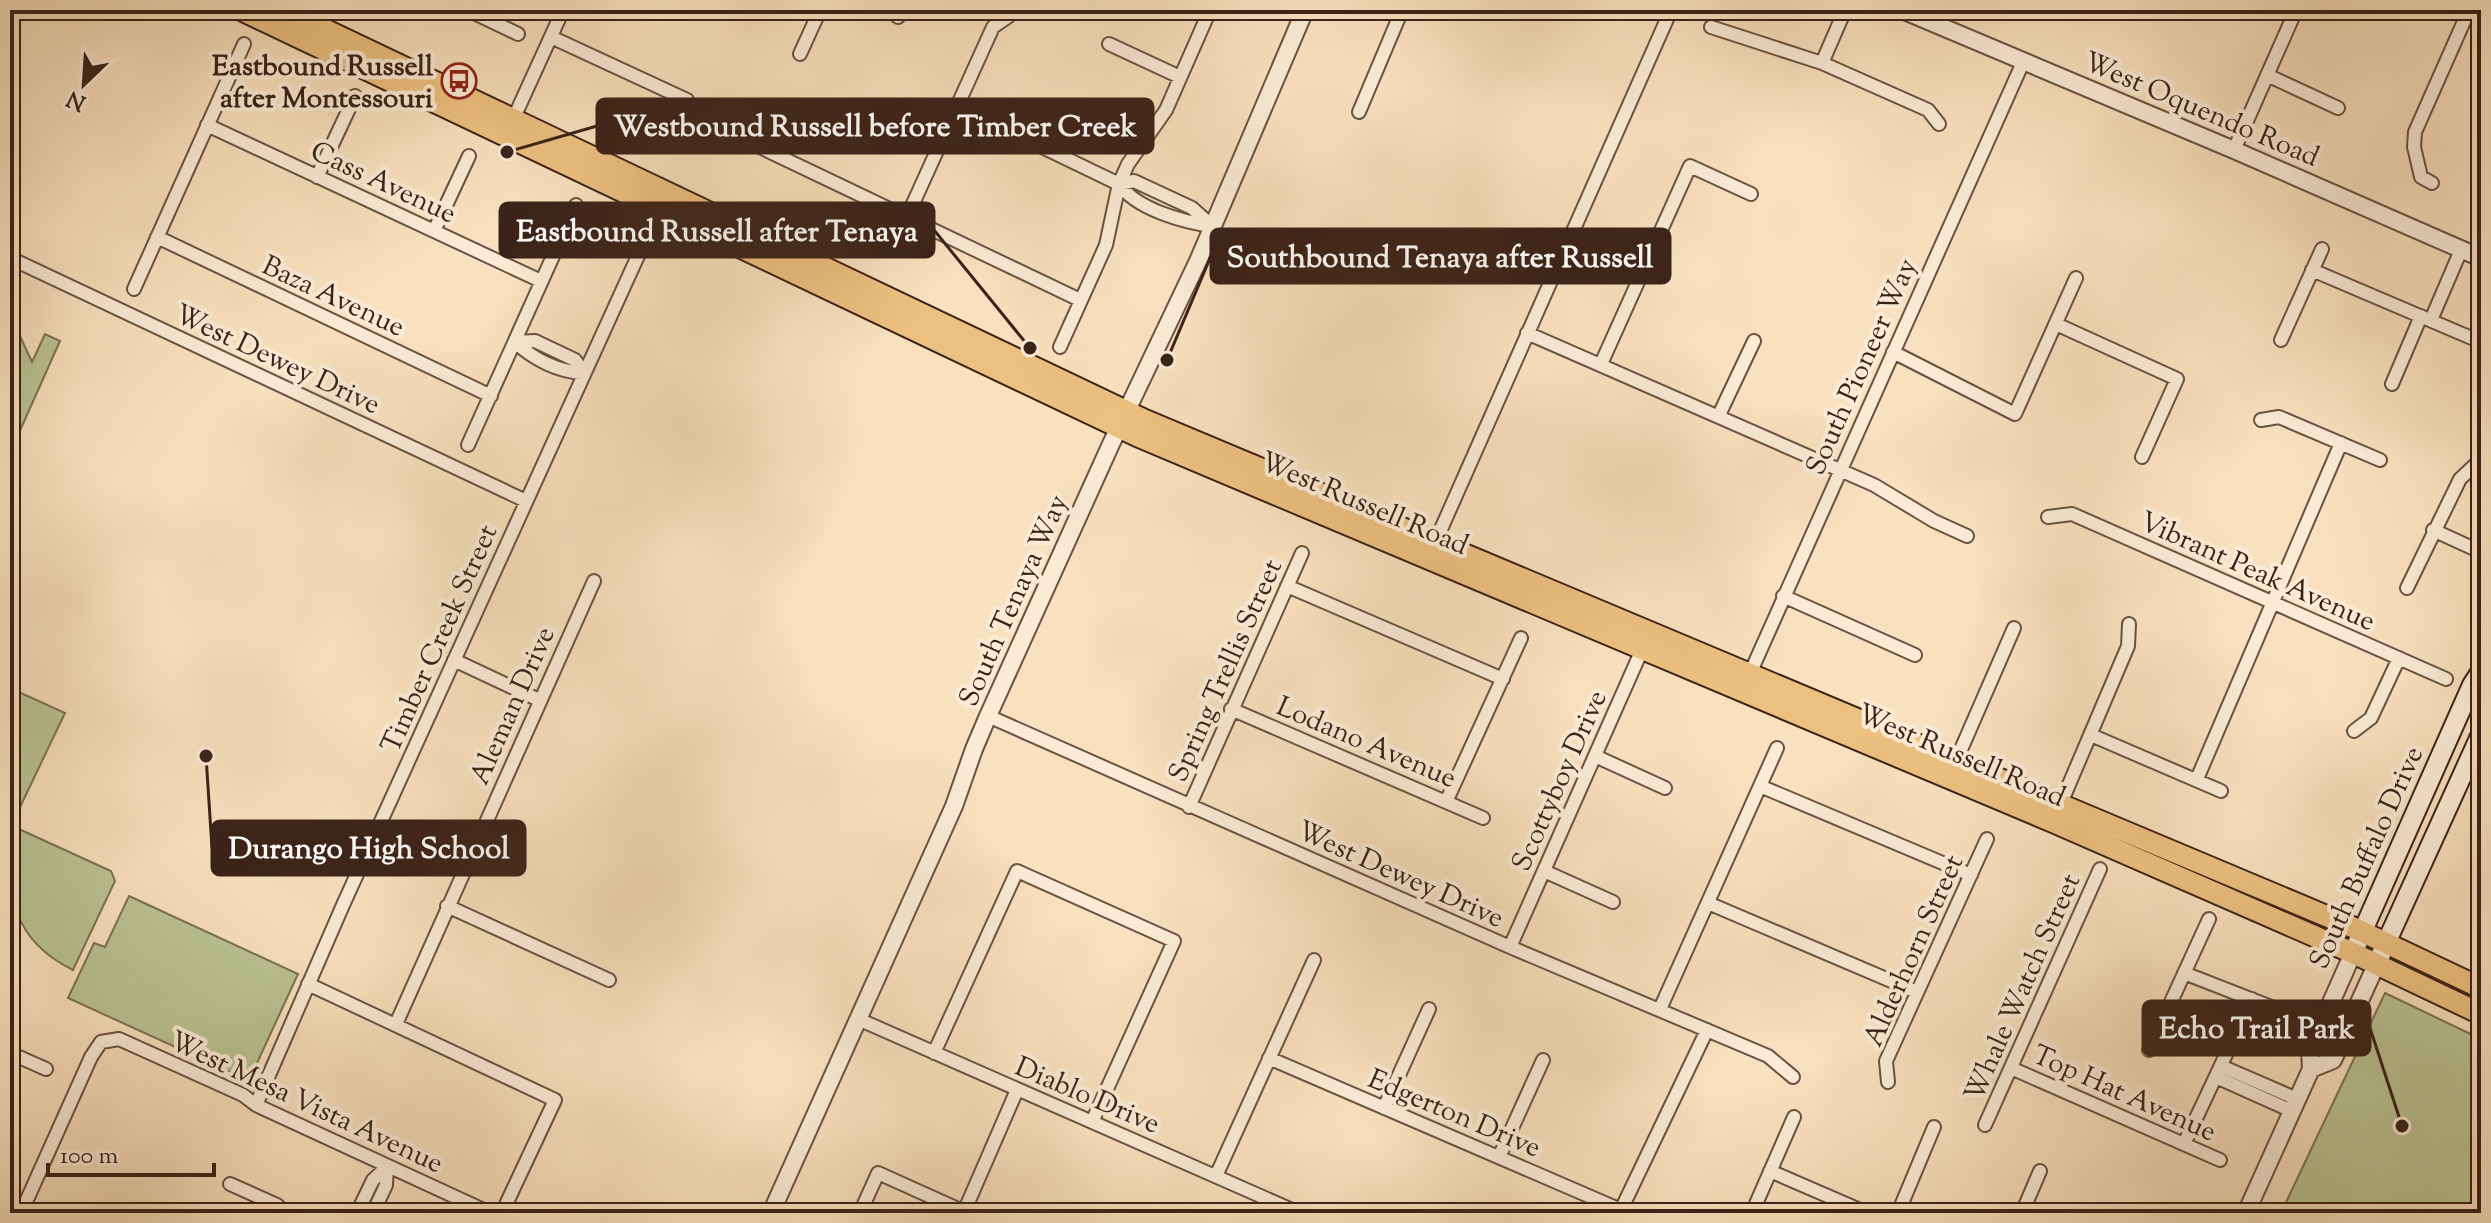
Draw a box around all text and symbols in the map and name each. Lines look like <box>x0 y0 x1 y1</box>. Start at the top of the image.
street label: West Oquendo Road <box>2077 43 2325 179</box>
north arrow <box>44 44 124 124</box>
place label: Eastbound Russell after Montessouri <box>212 48 433 120</box>
bus stop icon: Eastbound Russell after Montessouri <box>440 62 478 100</box>
text: N <box>62 81 92 118</box>
callout: Westbound Russell before Timber Creek <box>597 99 1153 153</box>
text: Westbound Russell before Timber Creek <box>613 107 1137 150</box>
street label: Cass Avenue <box>303 132 462 235</box>
callout: Eastbound Russell after Tenaya <box>500 203 934 257</box>
text: Eastbound Russell after Tenaya <box>516 212 918 255</box>
callout: Southbound Tenaya after Russell <box>1211 229 1670 283</box>
text: Southbound Tenaya after Russell <box>1227 238 1654 281</box>
street label: Baza Avenue <box>255 247 411 348</box>
street label: South Pioneer Way <box>1797 252 1928 482</box>
street label: West Dewey Drive <box>167 296 386 426</box>
street label: West Russell Road <box>1253 443 1474 567</box>
street label: South Tenaya Way <box>950 489 1079 714</box>
street label: Vibrant Peak Avenue <box>2132 503 2381 643</box>
street label: Timber Creek Street <box>372 518 509 760</box>
street label: Spring Trellis Street <box>1160 553 1294 789</box>
street label: Aleman Drive <box>461 621 566 792</box>
street label: Scottyboy Drive <box>1503 684 1619 878</box>
street label: Lodano Avenue <box>1270 688 1462 800</box>
street label: West Russell Road <box>1850 695 2071 819</box>
street label: South Buffalo Drive <box>2301 740 2435 976</box>
street label: West Dewey Drive <box>1290 812 1510 939</box>
callout: Durango High School <box>212 821 525 875</box>
text: Durango High School <box>228 829 510 872</box>
street label: Alderhorn Street <box>1855 849 1975 1053</box>
street label: Whale Watch Street <box>1955 867 2092 1109</box>
callout: Echo Trail Park <box>2143 1001 2370 1055</box>
text: Echo Trail Park <box>2159 1009 2356 1052</box>
street label: West Mesa Vista Avenue <box>162 1023 449 1185</box>
street label: Top Hat Avenue <box>2025 1036 2222 1153</box>
street label: Diablo Drive <box>1008 1048 1166 1145</box>
street label: Edgerton Drive <box>1361 1060 1546 1169</box>
scale bar <box>48 1127 214 1177</box>
text: 100 m <box>60 1140 118 1174</box>

